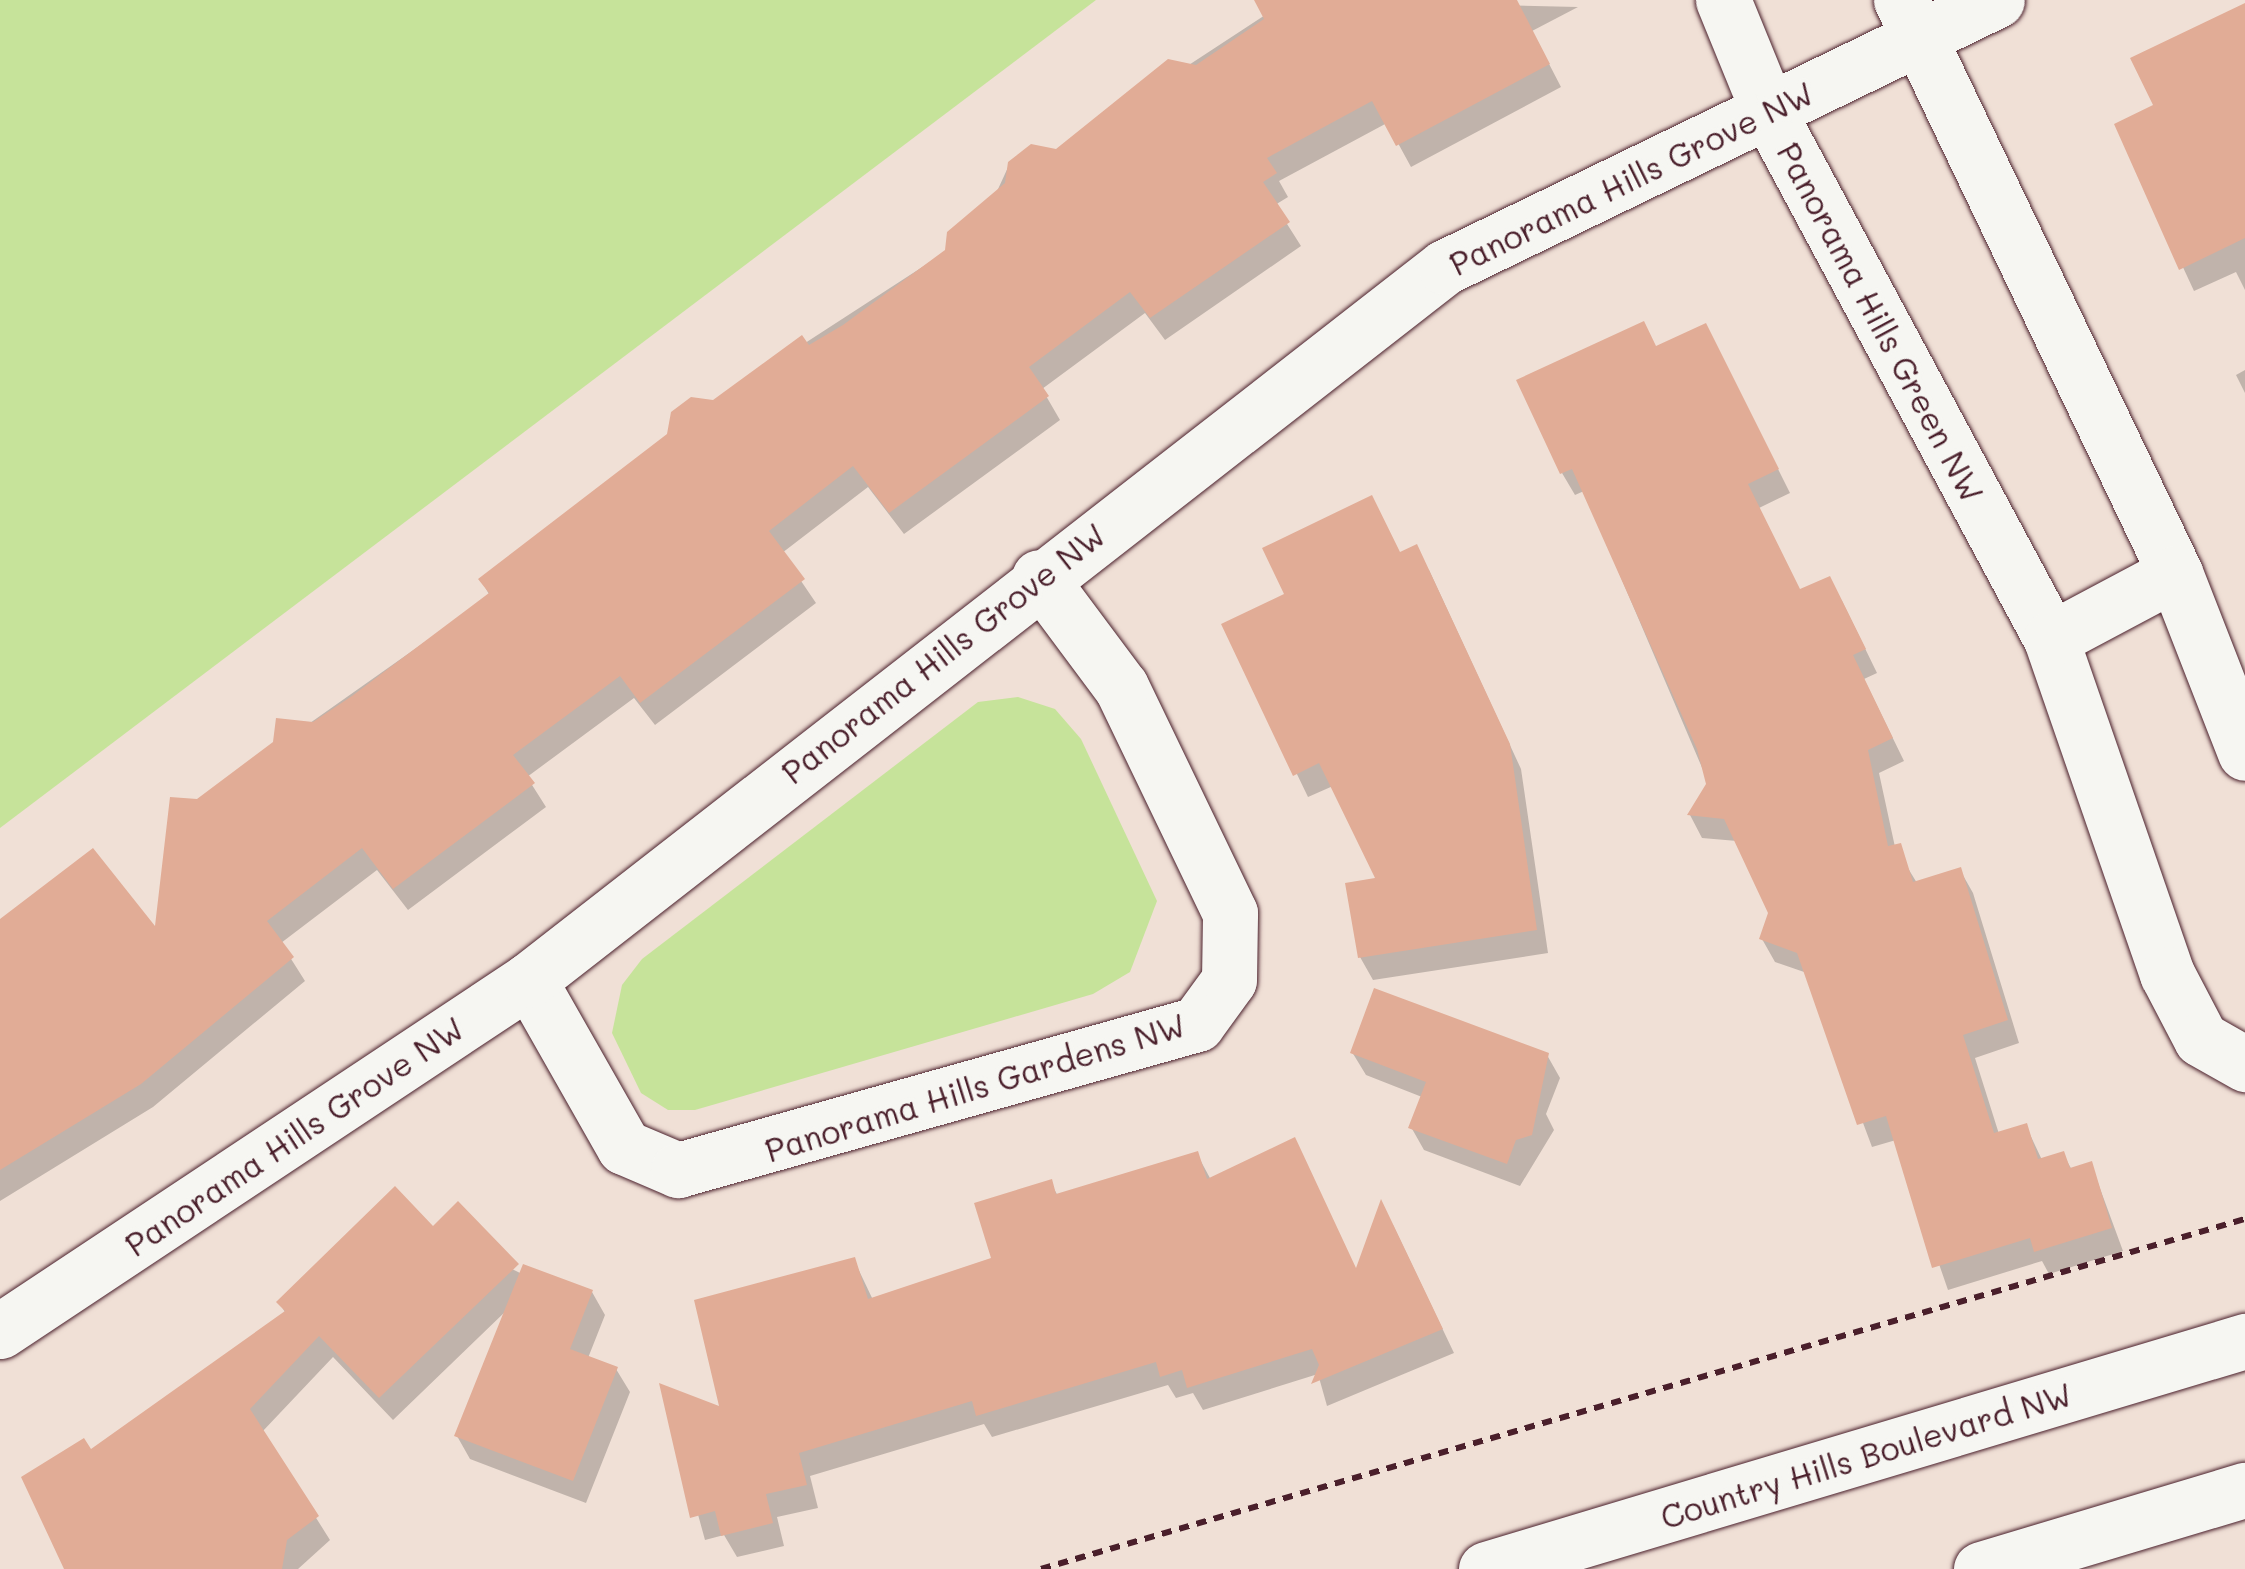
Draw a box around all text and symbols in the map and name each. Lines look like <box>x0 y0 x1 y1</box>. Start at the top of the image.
street label: Panorama Hills Grove NW <box>1443 73 1819 283</box>
street label: Panorama Hills Green NW <box>1770 136 1992 508</box>
street label: Panorama Hills Grove NW <box>774 515 1112 791</box>
street label: Panorama Hills Gardens NW <box>760 1005 1190 1169</box>
street label: Panorama Hills Grove NW <box>118 1008 470 1264</box>
street label: Country Hills Boulevard NW <box>1656 1374 2076 1536</box>

